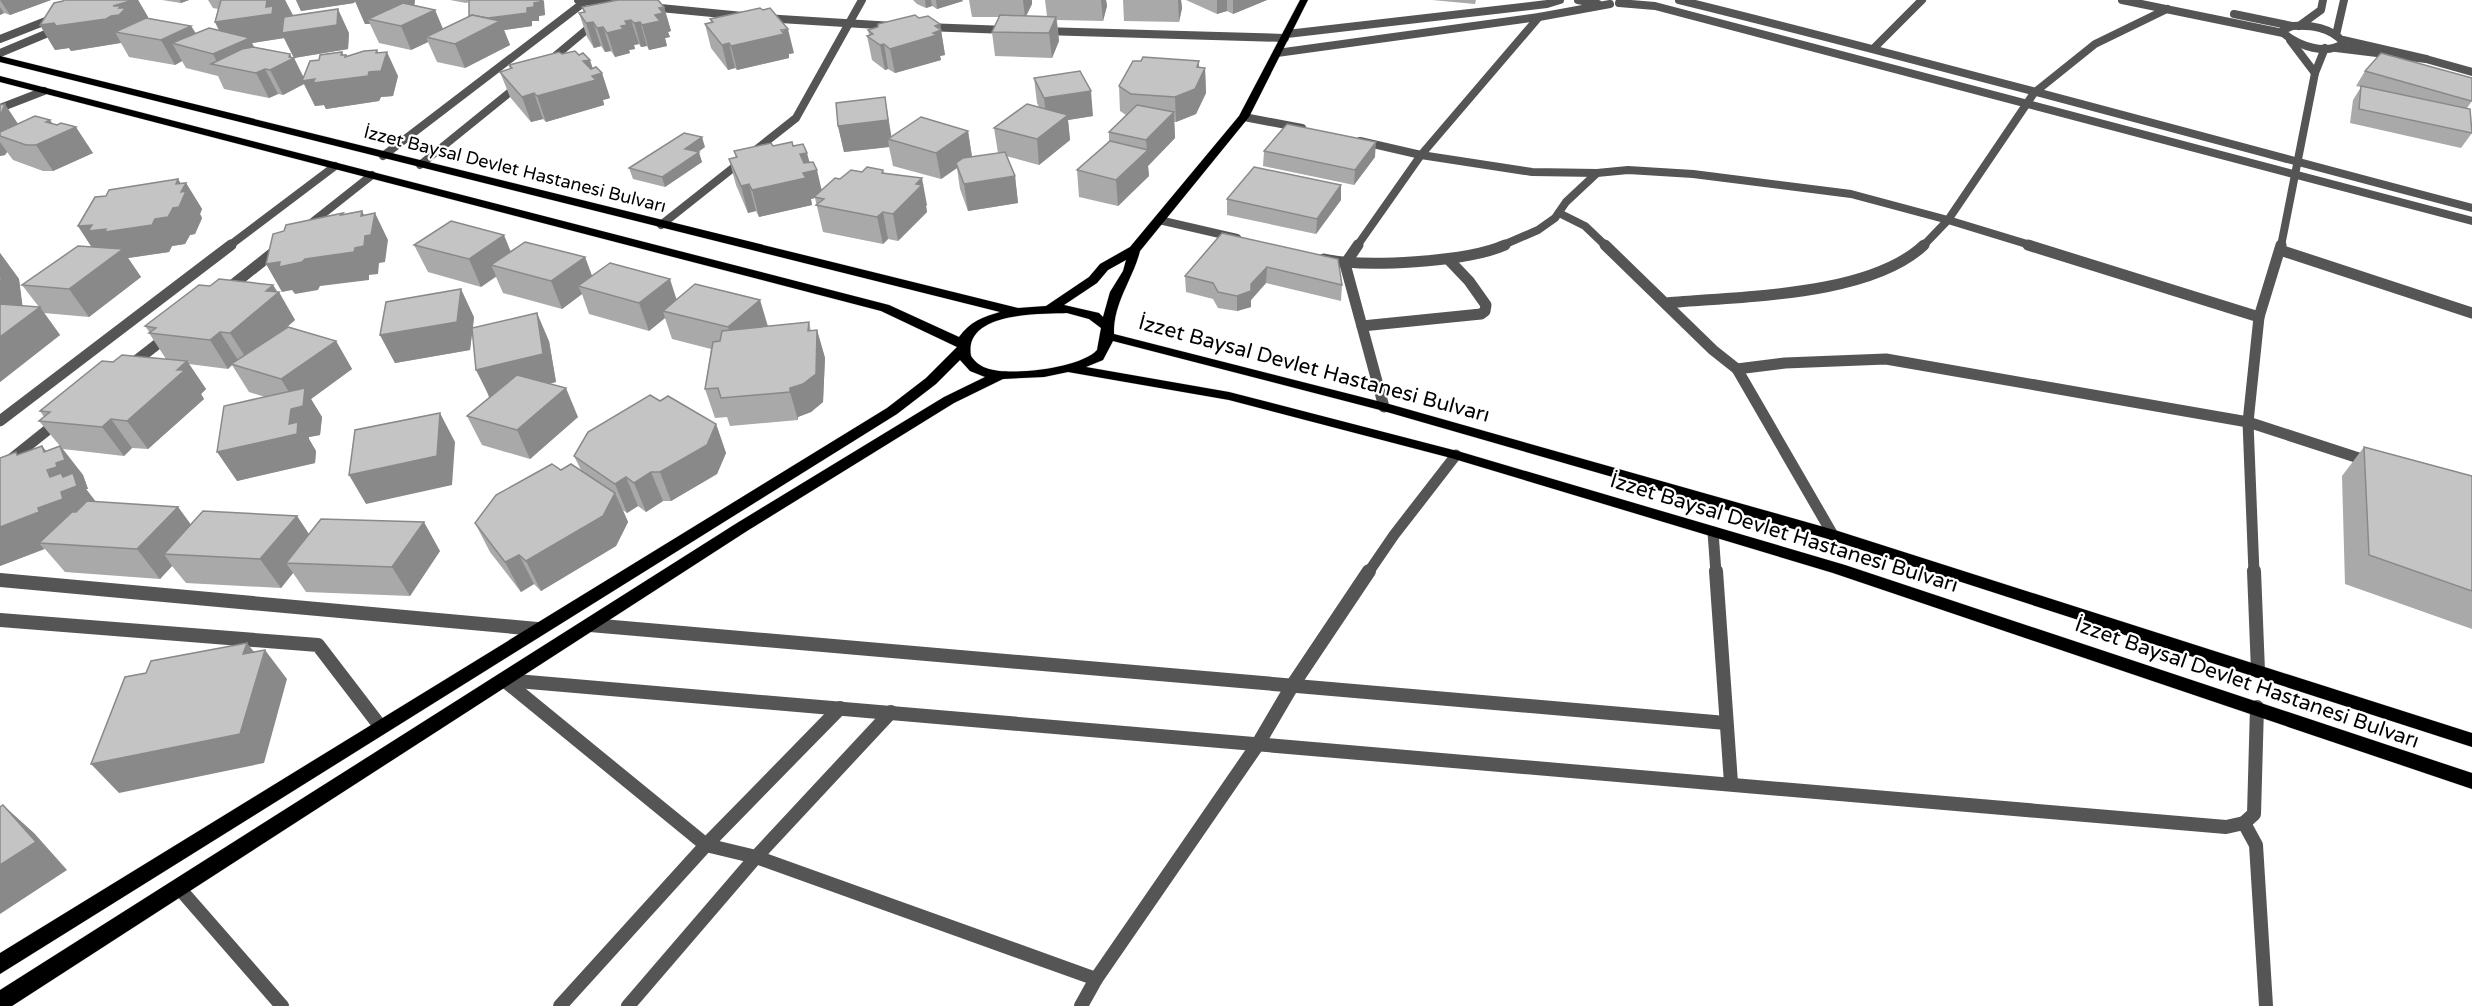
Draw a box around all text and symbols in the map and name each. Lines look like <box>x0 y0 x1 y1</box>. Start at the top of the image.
street label: İzzet Baysal Devlet Hastanesi Bulvarı <box>362 121 668 217</box>
street label: İzzet Baysal Devlet Hastanesi Bulvarı <box>1136 310 1492 428</box>
street label: İzzet Baysal Devlet Hastanesi Bulvarı <box>1607 468 1961 598</box>
street label: İzzet Baysal Devlet Hastanesi Bulvarı <box>2072 612 2422 754</box>

